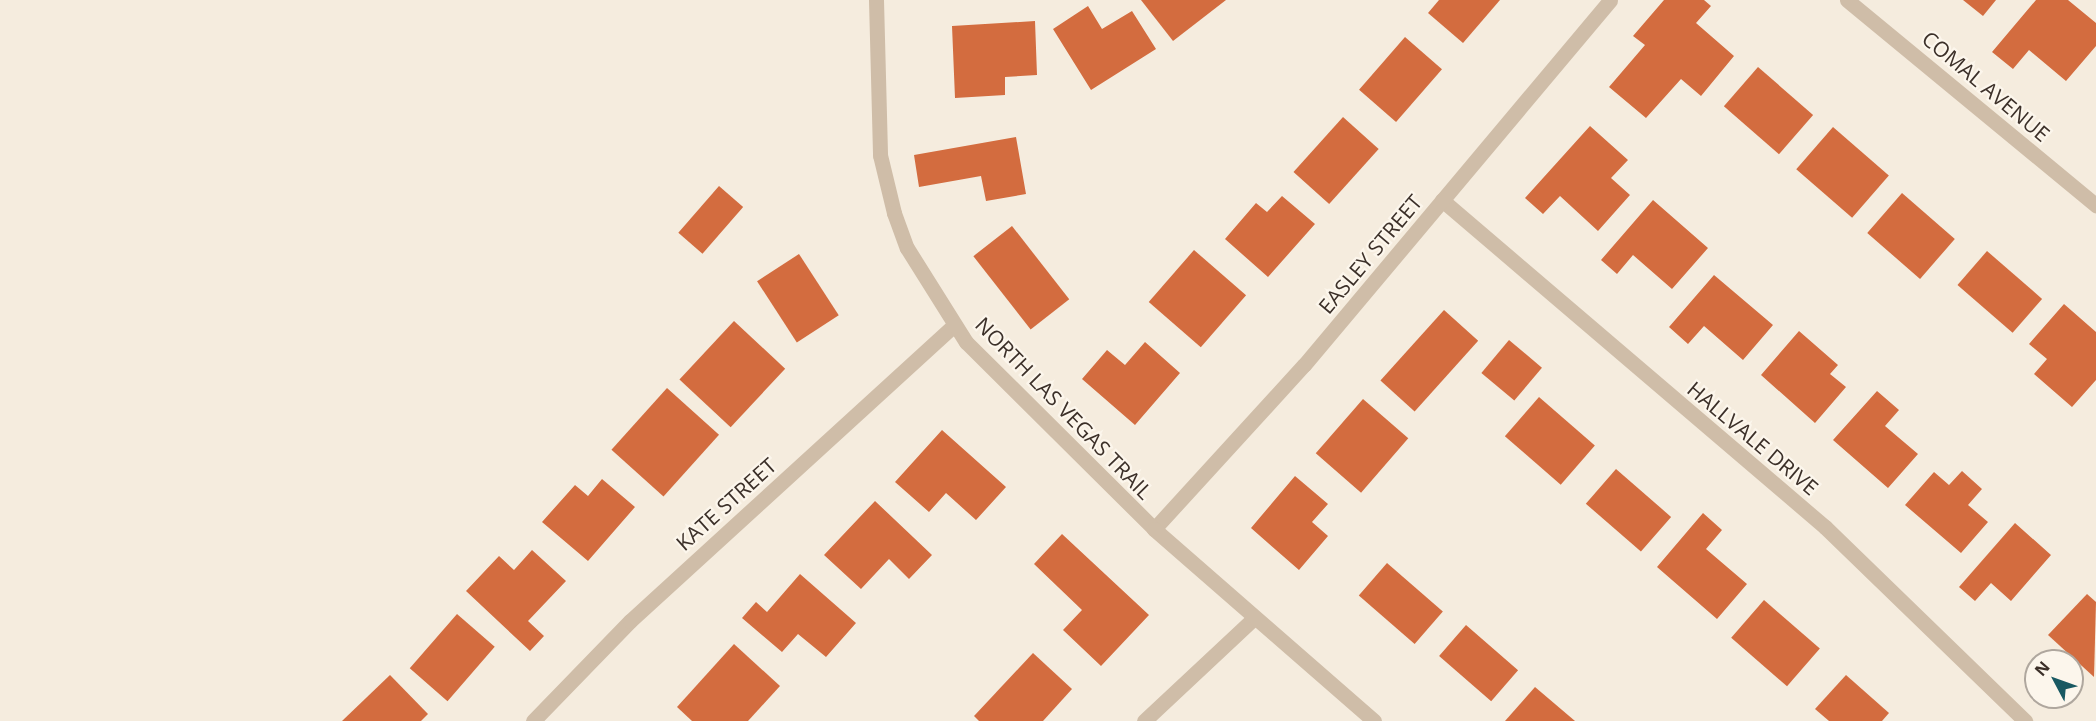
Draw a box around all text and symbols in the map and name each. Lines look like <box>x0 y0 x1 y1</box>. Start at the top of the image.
street label: COMAL AVENUE <box>1917 25 2055 147</box>
street label: EASLEY STREET <box>1313 190 1427 318</box>
street label: NORTH LAS VEGAS TRAIL <box>970 312 1158 504</box>
street label: HALLVALE DRIVE <box>1683 376 1823 500</box>
street label: KATE STREET <box>671 453 781 555</box>
north arrow <box>2024 649 2084 709</box>
text: N <box>2029 656 2054 681</box>

